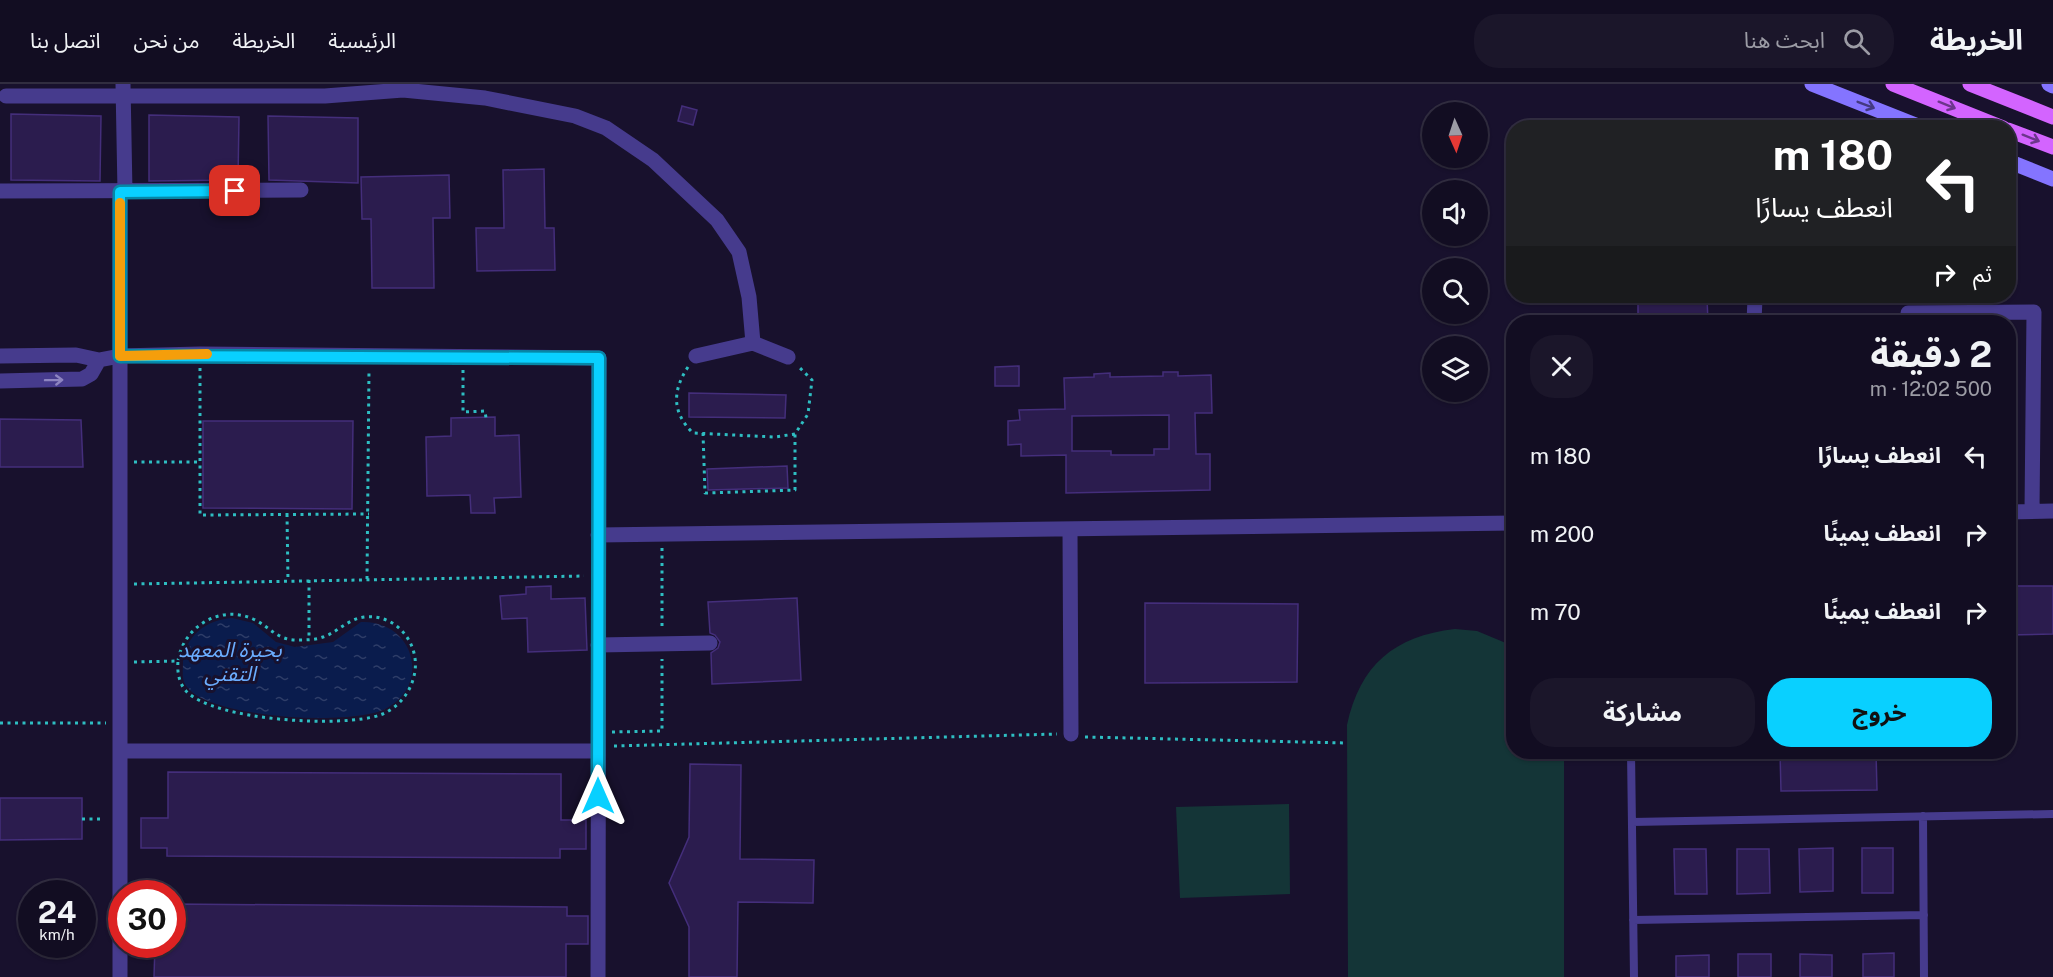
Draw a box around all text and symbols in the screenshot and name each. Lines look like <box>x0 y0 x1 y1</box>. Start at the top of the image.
search box <box>1474 14 1894 68</box>
text: الخريطة <box>1930 23 2023 56</box>
icon: search <box>1840 25 1873 58</box>
text: ابحث هنا <box>1744 27 1825 53</box>
text: اتصل بنا <box>30 28 101 53</box>
text: من نحن <box>134 28 199 53</box>
text: الخريطة <box>232 28 295 53</box>
text: الرئيسية <box>328 28 396 53</box>
one-way arrow <box>1857 101 1875 112</box>
one-way arrow <box>1937 101 1956 112</box>
north arrow <box>1422 102 1488 168</box>
map controls <box>1422 102 1488 402</box>
text: 180 m <box>1773 130 1893 179</box>
one-way arrow <box>2021 134 2040 145</box>
icon: left <box>1914 144 1992 222</box>
pin <box>209 165 260 216</box>
icon: arrive <box>218 174 251 207</box>
button: sound <box>1422 180 1488 246</box>
text: انعطف يسارًا <box>1755 191 1893 223</box>
button: search <box>1422 258 1488 324</box>
icon: right <box>1928 258 1961 291</box>
text: ثم <box>1973 261 1992 287</box>
text: 2 دقيقة <box>1870 333 1992 375</box>
button: close <box>1530 335 1593 398</box>
button: layers <box>1422 336 1488 402</box>
one-way arrow <box>44 374 64 386</box>
text: 500 m · 12:02 <box>1870 377 1992 401</box>
icon: left <box>1959 440 1992 473</box>
text: انعطف يسارًا <box>1818 442 1941 468</box>
text: 180 m <box>1530 443 1591 469</box>
icon: right <box>1959 518 1992 551</box>
text: انعطف يمينًا <box>1824 520 1941 546</box>
text: 200 m <box>1530 521 1594 547</box>
icon: right <box>1959 596 1992 629</box>
text: انعطف يمينًا <box>1824 598 1941 624</box>
text: 70 m <box>1530 599 1581 625</box>
water label: بحيرة المعهد التقني <box>178 637 282 690</box>
button: مشاركة <box>1530 678 1755 747</box>
button: خروج <box>1767 678 1992 747</box>
position arrow <box>566 764 630 828</box>
speed limit sign: 30 <box>108 880 186 958</box>
text: 24 <box>38 894 76 930</box>
text: km/h <box>39 926 75 943</box>

